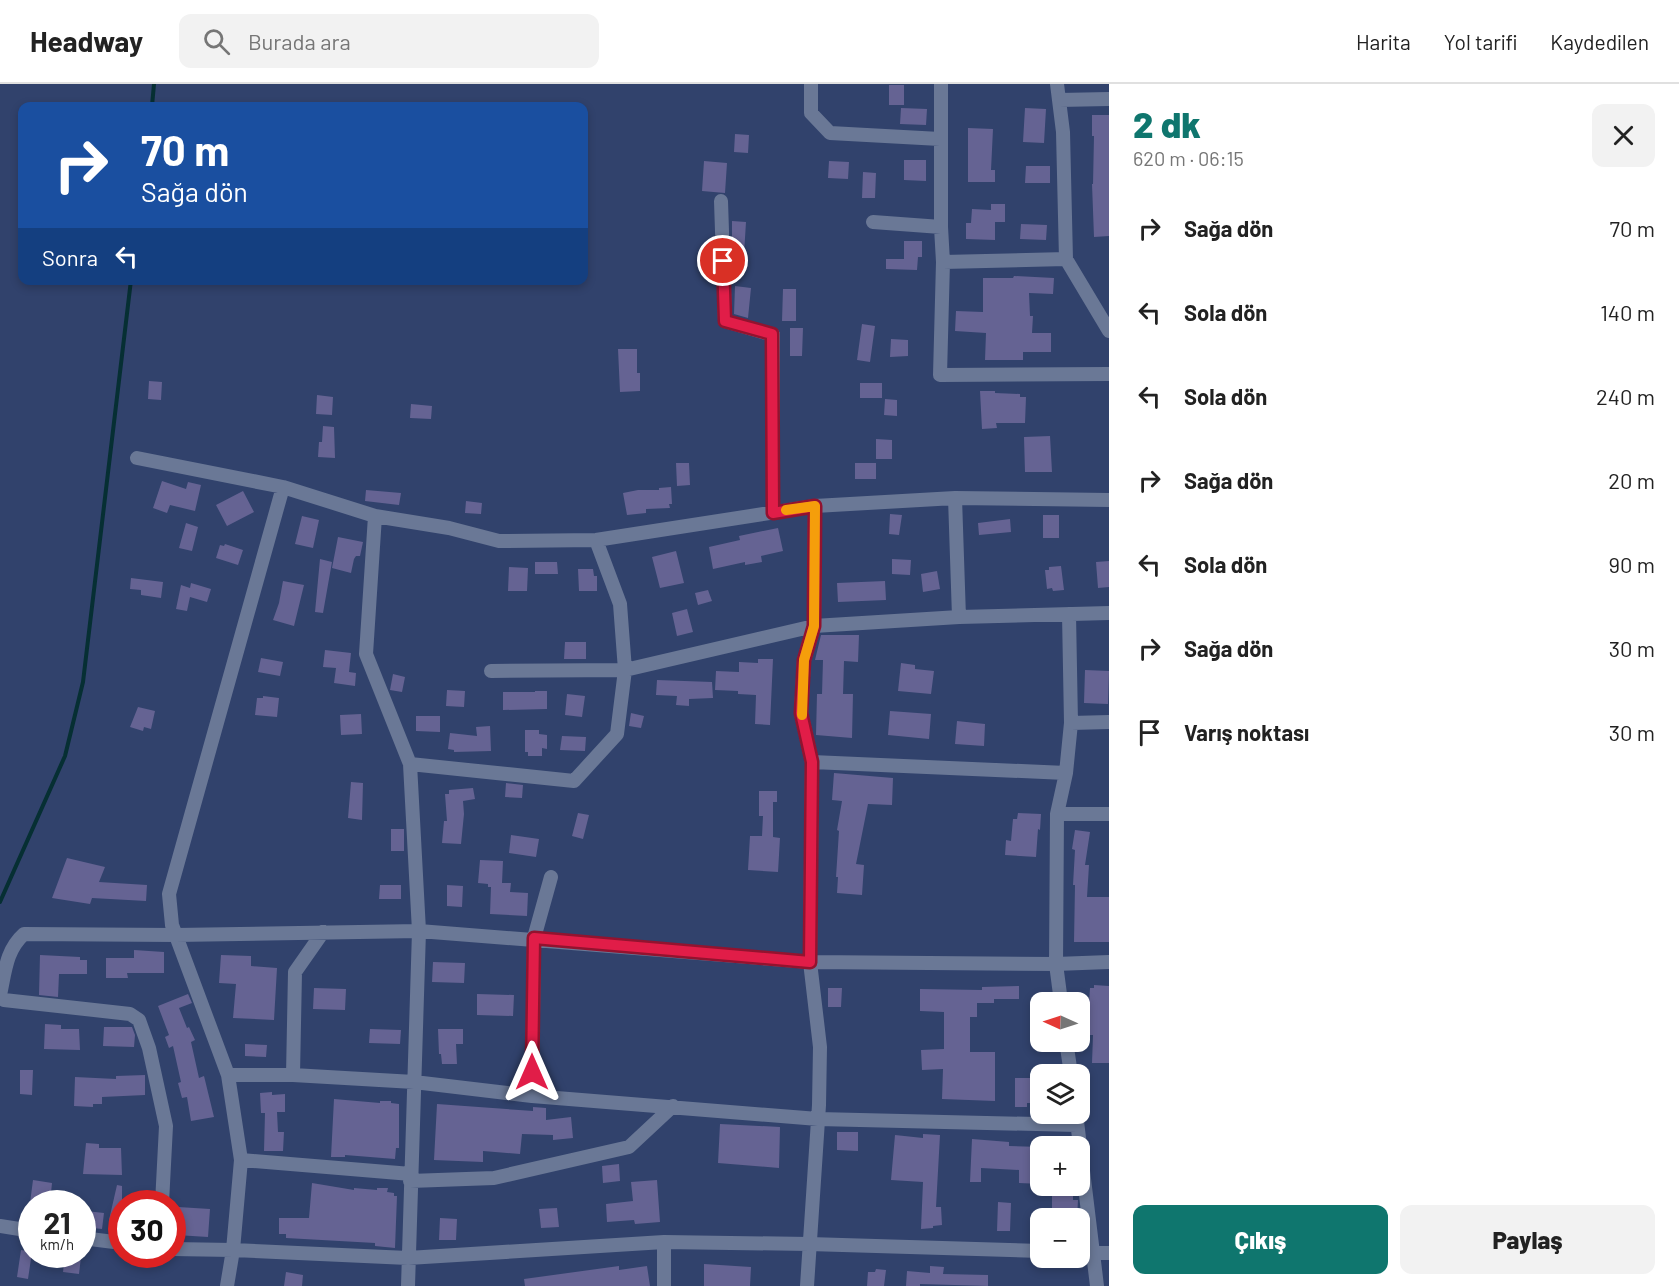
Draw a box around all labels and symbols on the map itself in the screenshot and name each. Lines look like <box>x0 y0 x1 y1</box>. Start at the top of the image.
pin <box>697 235 748 286</box>
north arrow <box>1030 992 1090 1052</box>
position arrow <box>500 1040 564 1104</box>
speed limit sign: 30 <box>108 1190 186 1268</box>

